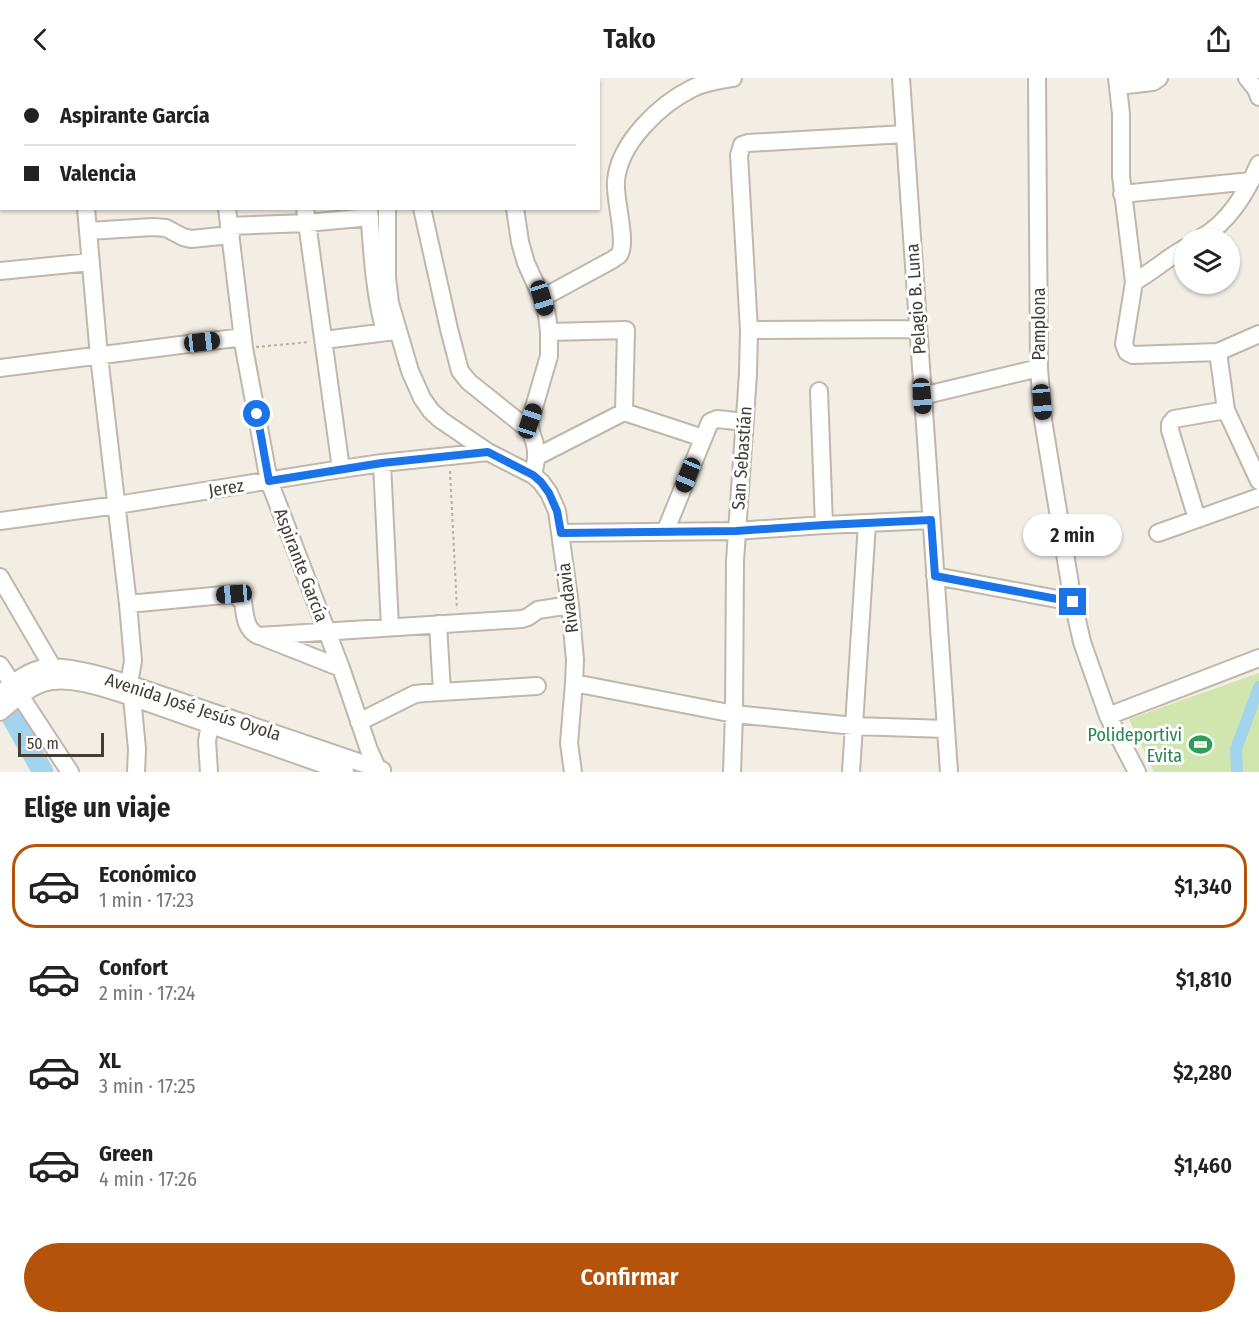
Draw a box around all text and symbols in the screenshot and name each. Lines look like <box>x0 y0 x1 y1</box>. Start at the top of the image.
icon: back <box>24 23 57 56</box>
text: Tako <box>603 23 656 55</box>
icon: share <box>1202 23 1235 56</box>
text: Aspirante García <box>60 102 210 129</box>
text: Valencia <box>60 160 136 187</box>
map controls <box>1174 228 1240 294</box>
button: layers <box>1174 228 1240 294</box>
street label: Pelagio B. Luna <box>901 243 931 355</box>
car <box>528 278 556 318</box>
street label: Pamplona <box>1028 287 1050 361</box>
car <box>183 331 221 353</box>
car <box>912 377 932 415</box>
car <box>1031 383 1053 421</box>
route start <box>243 400 270 427</box>
car <box>516 401 544 441</box>
street label: San Sebastián <box>727 405 757 511</box>
car <box>673 455 703 495</box>
street label: Jerez <box>207 474 245 502</box>
street label: Aspirante García <box>269 505 333 625</box>
callout: 2 min <box>1024 515 1122 557</box>
text: 2 min <box>1050 523 1095 547</box>
street label: Rivadavia <box>553 562 583 634</box>
car <box>215 583 253 605</box>
route end <box>1059 588 1086 615</box>
street label: Avenida José Jesús Oyola <box>102 668 284 746</box>
place label: Polideportivi Evita <box>1088 724 1182 767</box>
scale bar <box>18 730 104 758</box>
sports icon: Polideportivi Evita <box>1187 732 1213 758</box>
text: 50 m <box>27 734 59 753</box>
text: Elige un viaje <box>24 792 170 824</box>
icon: car <box>27 859 81 913</box>
text: Económico <box>99 861 197 888</box>
text: $1,340 <box>1174 873 1232 900</box>
text: 1 min · 17:23 <box>99 888 194 912</box>
icon: car <box>27 952 81 1006</box>
text: Confort <box>99 954 168 981</box>
text: $1,810 <box>1176 966 1232 993</box>
text: 2 min · 17:24 <box>99 981 195 1005</box>
icon: car <box>27 1045 81 1099</box>
text: XL <box>99 1047 121 1074</box>
text: $2,280 <box>1173 1059 1232 1086</box>
text: 3 min · 17:25 <box>99 1074 195 1098</box>
icon: car <box>27 1138 81 1192</box>
text: Green <box>99 1140 153 1167</box>
text: $1,460 <box>1174 1152 1232 1179</box>
text: 4 min · 17:26 <box>99 1167 197 1191</box>
button: Confirmar <box>24 1243 1235 1312</box>

